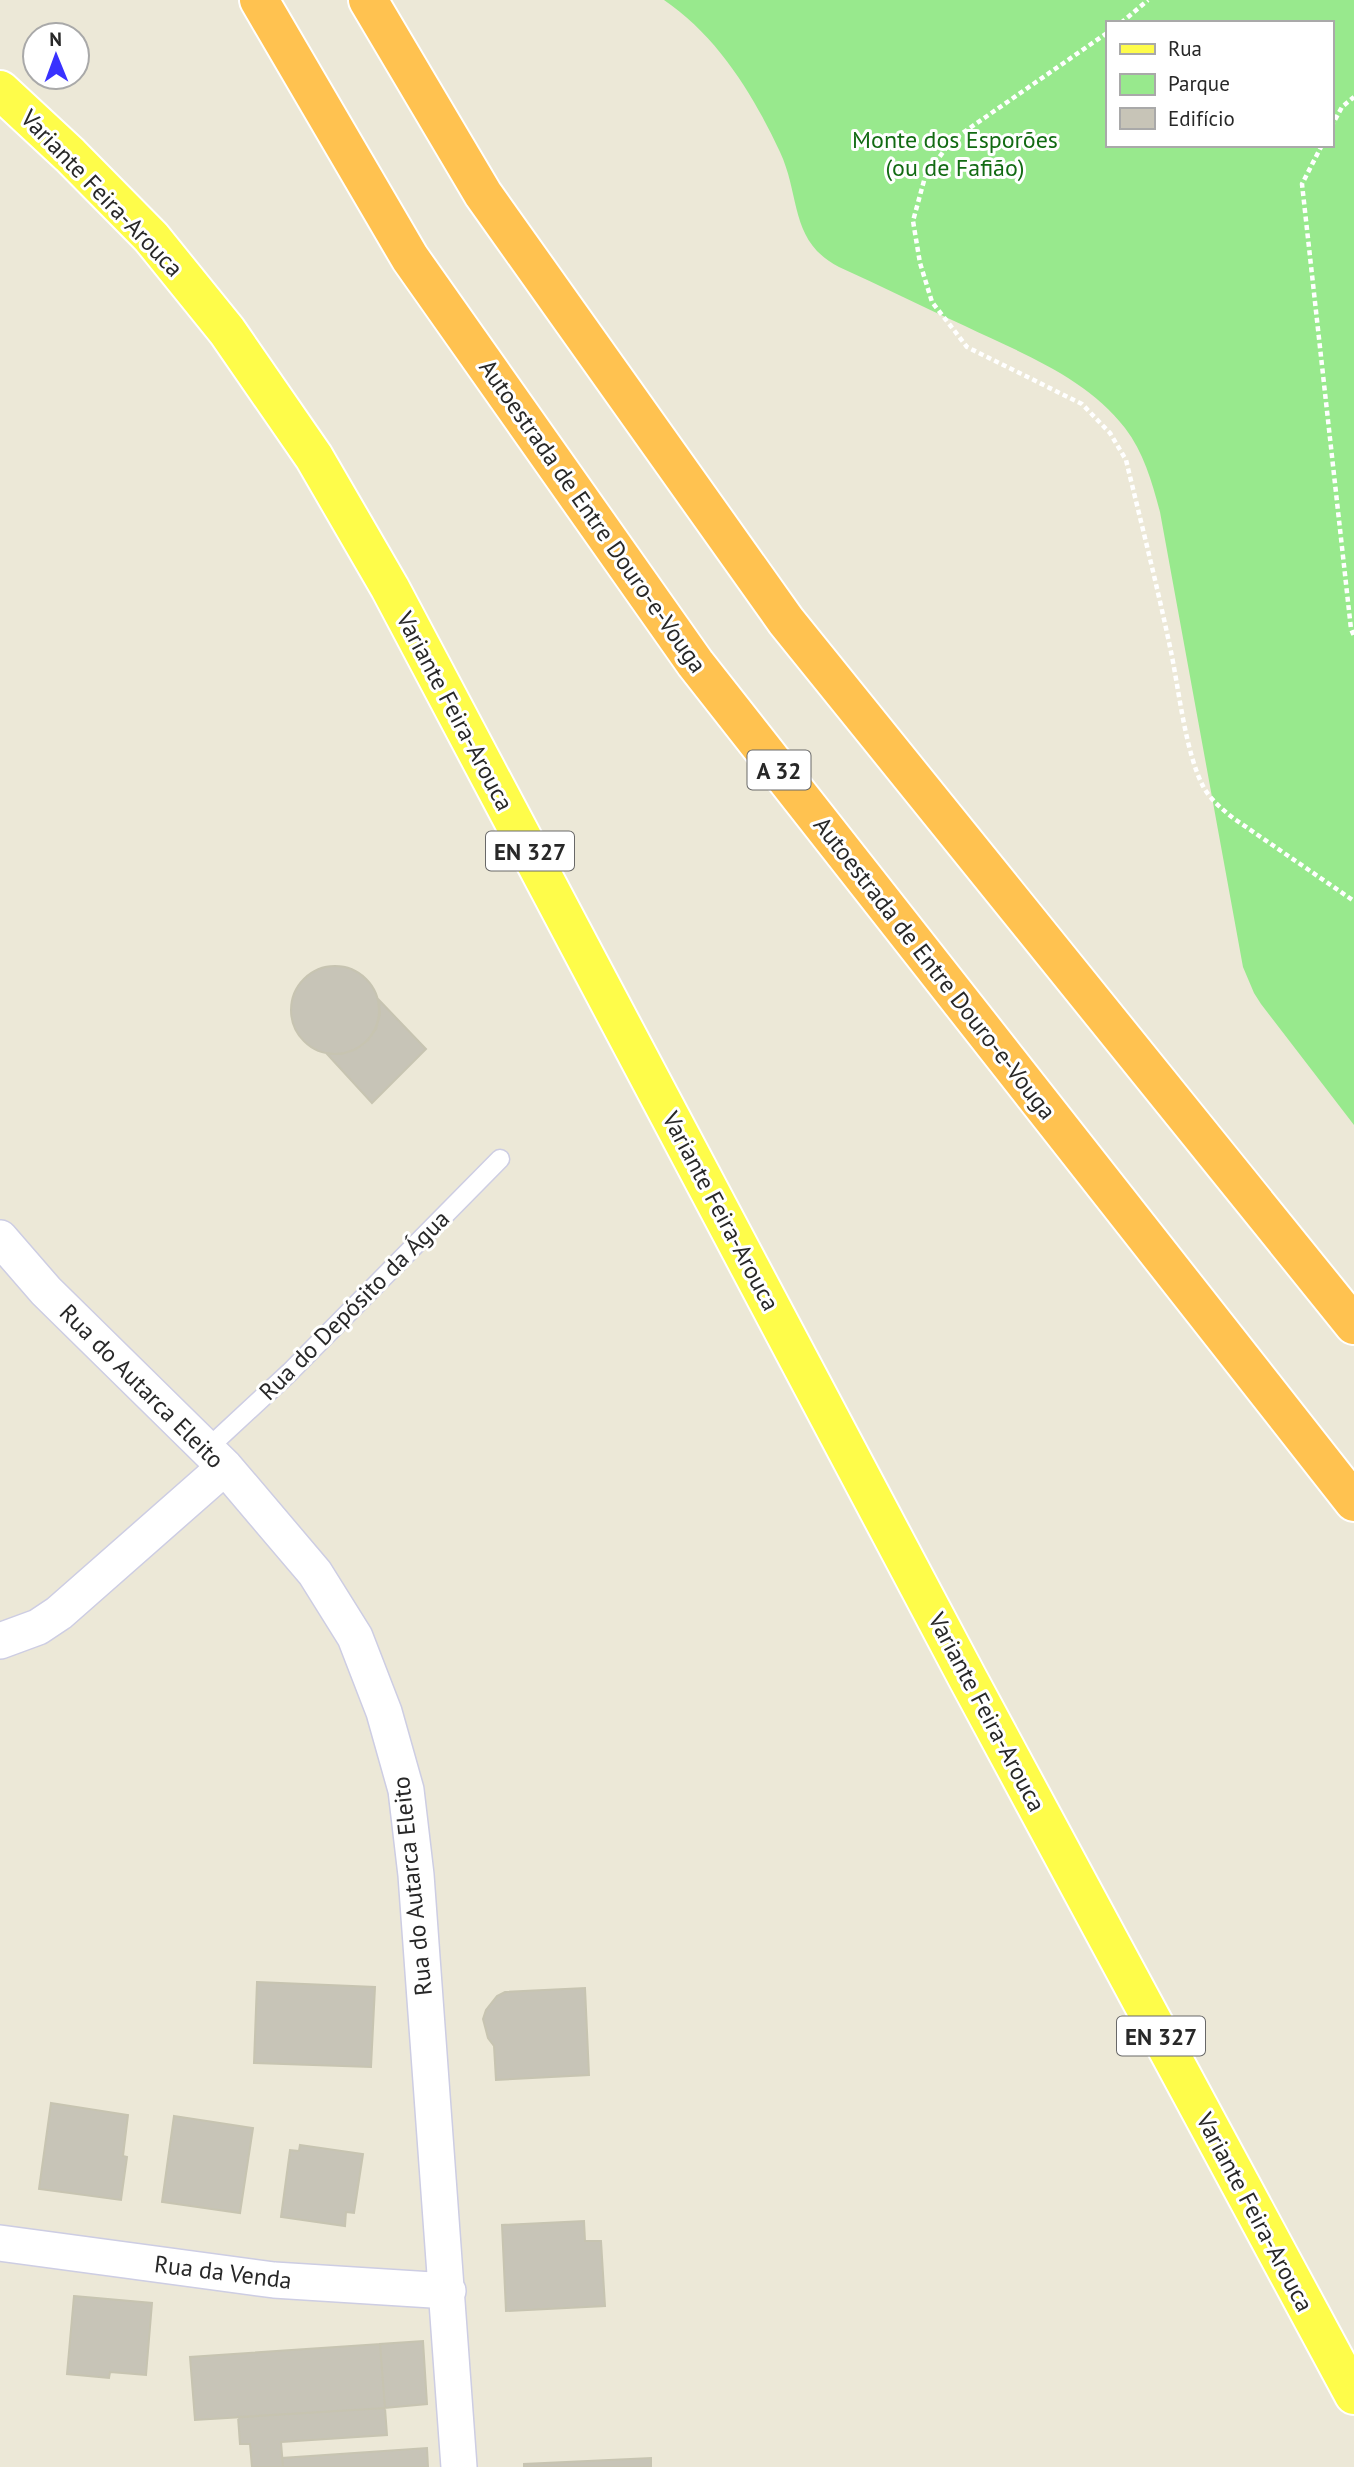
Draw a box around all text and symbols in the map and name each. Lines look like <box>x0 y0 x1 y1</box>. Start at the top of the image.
north arrow <box>21 21 91 91</box>
legend <box>1106 21 1333 147</box>
text: N <box>49 27 62 51</box>
text: Rua <box>1168 35 1202 62</box>
text: Parque <box>1168 70 1230 97</box>
street label: Variante Feira-Arouca <box>13 102 190 283</box>
text: Edifício <box>1168 105 1235 132</box>
park label: Monte dos Esporões (ou de Fafião) <box>852 124 1058 183</box>
street label: Autoestrada de Entre Douro-e-Vouga <box>472 353 714 679</box>
street label: Variante Feira-Arouca <box>389 605 521 816</box>
road number: A 32 <box>748 750 810 790</box>
street label: Autoestrada de Entre Douro-e-Vouga <box>807 810 1063 1126</box>
road number: EN 327 <box>486 832 574 870</box>
street label: Variante Feira-Arouca <box>655 1105 787 1316</box>
street label: Rua do Depósito da Água <box>252 1203 456 1407</box>
street label: Rua do Autarca Eleito <box>53 1297 231 1475</box>
street label: Variante Feira-Arouca <box>921 1606 1053 1817</box>
street label: Rua do Autarca Eleito <box>385 1775 439 1997</box>
road number: EN 327 <box>1117 2016 1205 2056</box>
street label: Variante Feira-Arouca <box>1189 2106 1321 2317</box>
street label: Rua da Venda <box>153 2248 293 2296</box>

